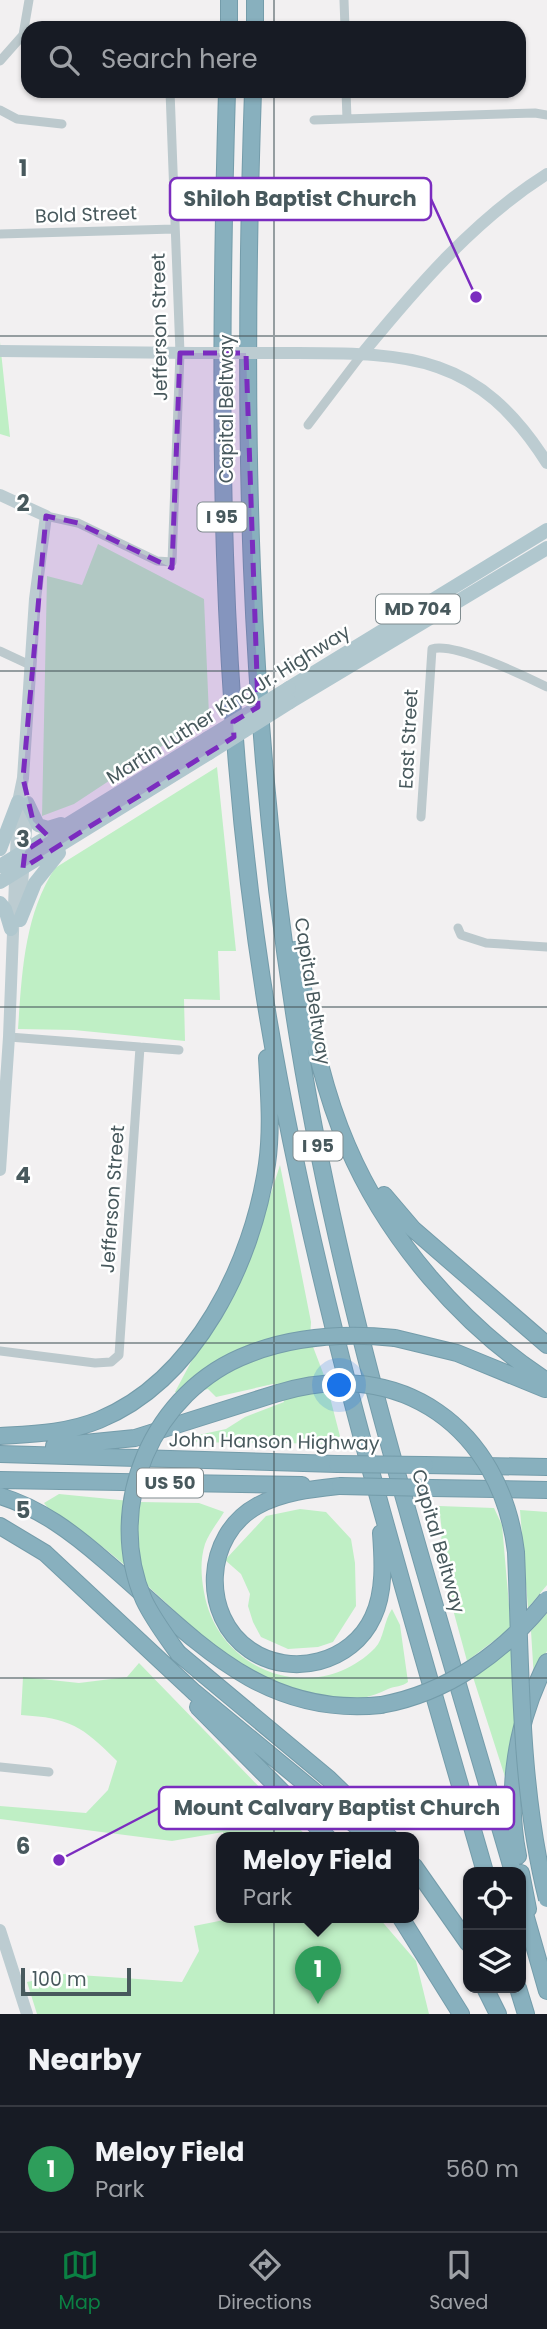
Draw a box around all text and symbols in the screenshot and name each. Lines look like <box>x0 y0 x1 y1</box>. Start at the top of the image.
search box <box>21 21 526 98</box>
icon: search <box>45 41 83 79</box>
text: Search here <box>101 41 258 77</box>
text: 1 <box>19 152 27 184</box>
callout: Shiloh Baptist Church <box>170 178 431 220</box>
text: Shiloh Baptist Church <box>183 184 417 213</box>
street label: Bold Street <box>35 199 138 230</box>
street label: Jefferson Street <box>145 253 174 401</box>
street label: Capital Beltway <box>213 334 240 483</box>
text: 2 <box>16 487 30 519</box>
road number: I 95 <box>198 503 246 532</box>
road number: MD 704 <box>376 594 460 624</box>
street label: Martin Luther King Jr. Highway <box>101 618 356 791</box>
street label: East Street <box>392 688 425 790</box>
text: 3 <box>16 823 30 855</box>
street label: Capital Beltway <box>288 916 338 1067</box>
street label: Jefferson Street <box>94 1124 131 1274</box>
road number: I 95 <box>294 1132 342 1161</box>
text: 4 <box>15 1159 31 1191</box>
your location <box>322 1368 356 1402</box>
street label: John Hanson Highway <box>168 1426 380 1457</box>
street label: Capital Beltway <box>405 1466 472 1617</box>
road number: US 50 <box>137 1468 203 1498</box>
text: 5 <box>16 1494 30 1526</box>
callout: Mount Calvary Baptist Church <box>159 1787 514 1829</box>
text: Mount Calvary Baptist Church <box>174 1793 500 1822</box>
text: 6 <box>16 1830 30 1862</box>
popup <box>216 1832 419 1923</box>
text: Meloy Field <box>243 1842 392 1878</box>
map controls <box>463 1867 526 1993</box>
button: locate <box>463 1867 526 1930</box>
text: Park <box>243 1881 292 1913</box>
button: layers <box>463 1930 526 1993</box>
pin: 1 <box>295 1946 341 2004</box>
scale bar <box>21 1965 131 1997</box>
text: 100 m <box>32 1966 87 1993</box>
text: Nearby <box>28 2038 142 2081</box>
text: Meloy Field <box>95 2134 244 2170</box>
text: 1 <box>47 2153 55 2185</box>
text: 560 m <box>446 2153 519 2185</box>
text: Park <box>95 2173 144 2205</box>
tab: Map <box>59 2246 101 2317</box>
tab: Directions <box>218 2246 312 2317</box>
tab: Saved <box>429 2246 488 2317</box>

